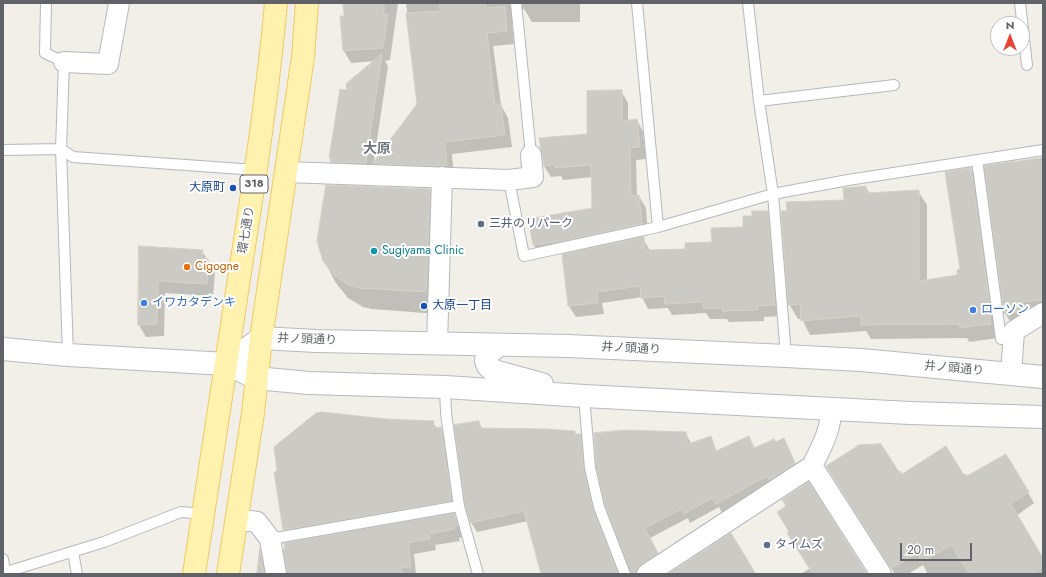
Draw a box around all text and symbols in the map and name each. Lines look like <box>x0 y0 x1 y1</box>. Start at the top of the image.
north arrow <box>990 16 1030 56</box>
text: N <box>1006 17 1014 33</box>
district label: 大原 <box>363 142 391 158</box>
road number: 318 <box>240 175 268 193</box>
place label: 大原町 <box>189 181 225 195</box>
marker: 大原町 <box>228 183 238 193</box>
street label: 環七通り <box>236 205 258 255</box>
place label: 三井のリパーク <box>489 217 573 231</box>
marker: 三井のリパーク <box>476 219 486 229</box>
place label: Sugiyama Clinic <box>382 244 464 258</box>
marker: Sugiyama Clinic <box>369 246 379 256</box>
place label: Cigogne <box>195 260 239 274</box>
marker: Cigogne <box>182 262 192 272</box>
place label: イワカタデンキ <box>152 296 236 310</box>
marker: イワカタデンキ <box>139 298 149 308</box>
place label: 大原一丁目 <box>432 299 492 313</box>
marker: 大原一丁目 <box>419 301 429 311</box>
place label: ローソン <box>981 303 1029 317</box>
marker: ローソン <box>968 305 978 315</box>
street label: 井ノ頭通り <box>277 332 337 348</box>
street label: 井ノ頭通り <box>601 340 661 358</box>
street label: 井ノ頭通り <box>923 359 985 379</box>
scale bar <box>902 535 974 561</box>
place label: タイムズ <box>775 538 823 552</box>
marker: タイムズ <box>762 540 772 550</box>
text: 20 m <box>907 541 934 559</box>

